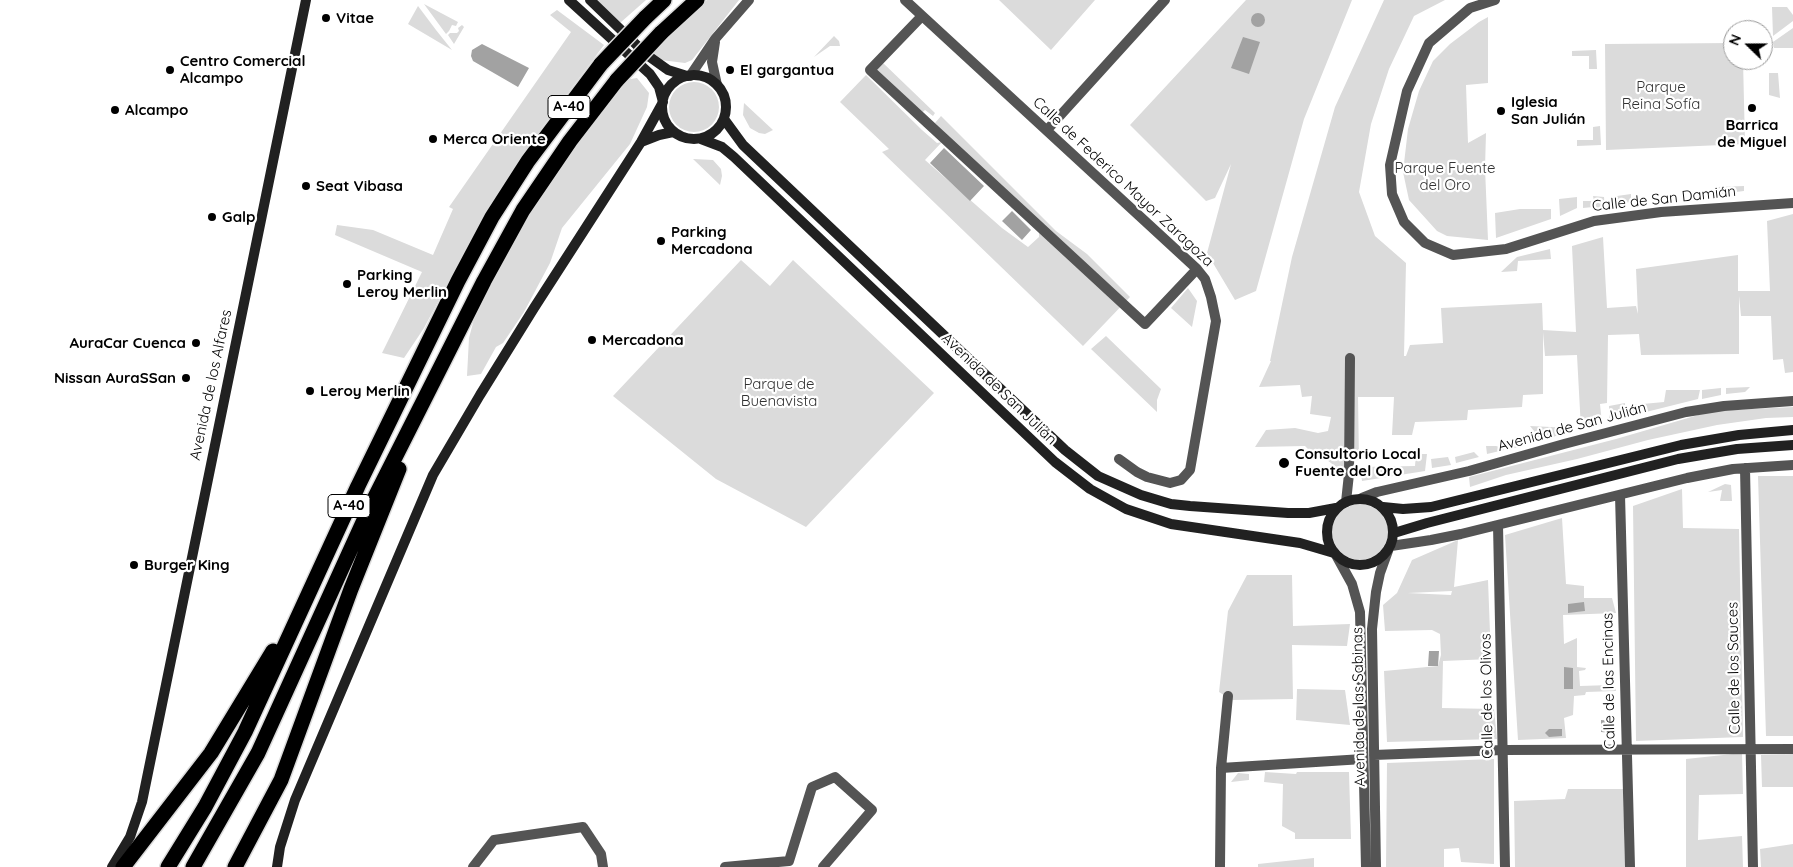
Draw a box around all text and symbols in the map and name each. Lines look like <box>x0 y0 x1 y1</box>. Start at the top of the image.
place label: Vitae <box>336 9 374 27</box>
marker: Vitae <box>320 12 332 24</box>
north arrow <box>1723 20 1773 70</box>
text: N <box>1725 32 1745 48</box>
place label: Centro Comercial Alcampo <box>180 52 306 87</box>
place label: El gargantua <box>740 61 834 79</box>
marker: Centro Comercial Alcampo <box>164 64 176 76</box>
marker: El gargantua <box>724 64 736 76</box>
park label: Parque Reina Sofía <box>1622 78 1700 113</box>
street label: Calle de Federico Mayor Zaragoza <box>1029 93 1217 271</box>
place label: Iglesia San Julián <box>1511 93 1586 128</box>
road number: A-40 <box>548 95 590 118</box>
place label: Alcampo <box>125 101 188 119</box>
marker: Barrica de Miguel <box>1746 102 1758 114</box>
marker: Alcampo <box>109 104 121 116</box>
marker: Iglesia San Julián <box>1495 105 1507 117</box>
place label: Barrica de Miguel <box>1717 116 1787 151</box>
place label: Merca Oriente <box>443 130 546 148</box>
marker: Merca Oriente <box>427 133 439 145</box>
park label: Parque Fuente del Oro <box>1394 159 1496 194</box>
place label: Seat Vibasa <box>316 177 403 195</box>
marker: Seat Vibasa <box>300 180 312 192</box>
street label: Calle de San Damián <box>1591 182 1737 216</box>
place label: Galp <box>222 208 256 226</box>
marker: Galp <box>206 211 218 223</box>
place label: Parking Mercadona <box>671 223 753 258</box>
marker: Parking Mercadona <box>655 235 667 247</box>
place label: Parking Leroy Merlin <box>357 266 447 301</box>
marker: Parking Leroy Merlin <box>341 278 353 290</box>
street label: Avenida de los Alfares <box>186 308 236 462</box>
street label: Avenida de San Julián <box>938 329 1060 449</box>
place label: Mercadona <box>602 331 684 349</box>
place label: AuraCar Cuenca <box>70 334 186 352</box>
marker: Mercadona <box>586 334 598 346</box>
marker: AuraCar Cuenca <box>190 337 202 349</box>
place label: Nissan AuraSSan <box>54 369 176 387</box>
marker: Nissan AuraSSan <box>180 372 192 384</box>
park label: Parque de Buenavista <box>741 375 817 410</box>
place label: Leroy Merlin <box>320 382 410 400</box>
marker: Leroy Merlin <box>304 385 316 397</box>
street label: Avenida de San Julián <box>1496 398 1648 456</box>
place label: Consultorio Local Fuente del Oro <box>1295 445 1421 480</box>
marker: Consultorio Local Fuente del Oro <box>1277 456 1291 470</box>
road number: A-40 <box>328 494 370 518</box>
place label: Burger King <box>144 556 230 574</box>
marker: Burger King <box>128 559 140 571</box>
street label: Calle de los Sauces <box>1724 602 1744 734</box>
street label: Calle de las Encinas <box>1599 613 1619 749</box>
street label: Avenida de las Sabinas <box>1349 627 1369 787</box>
street label: Calle de los Olivos <box>1477 633 1497 759</box>

